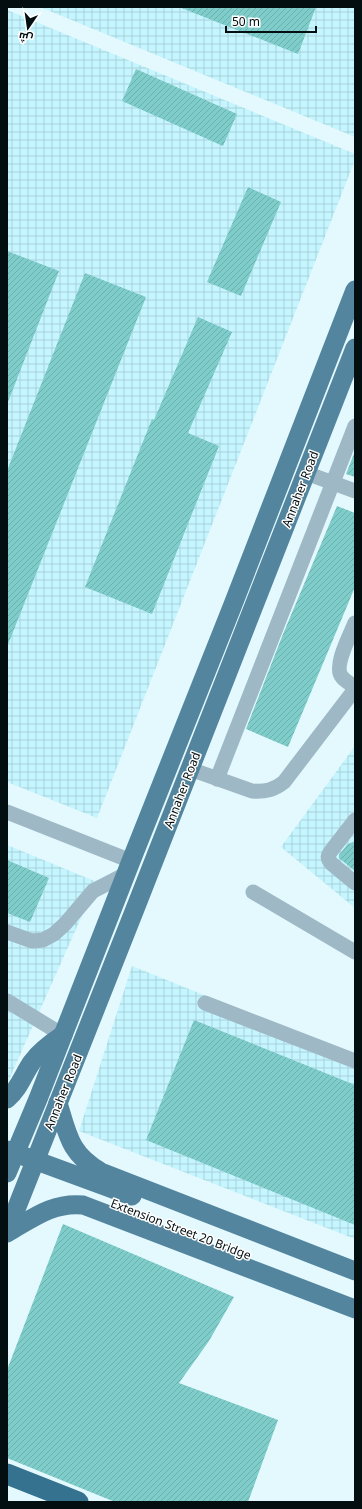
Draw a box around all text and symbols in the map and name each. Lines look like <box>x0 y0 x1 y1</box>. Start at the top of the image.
north arrow <box>8 8 48 48</box>
scale bar <box>226 8 316 34</box>
text: 50 m <box>232 13 260 30</box>
text: ش <box>17 29 34 47</box>
street label: Annaher Road <box>278 448 322 530</box>
street label: Annaher Road <box>160 749 204 831</box>
street label: Annaher Road <box>40 1052 86 1132</box>
street label: Extension Street 20 Bridge <box>108 1194 254 1264</box>

